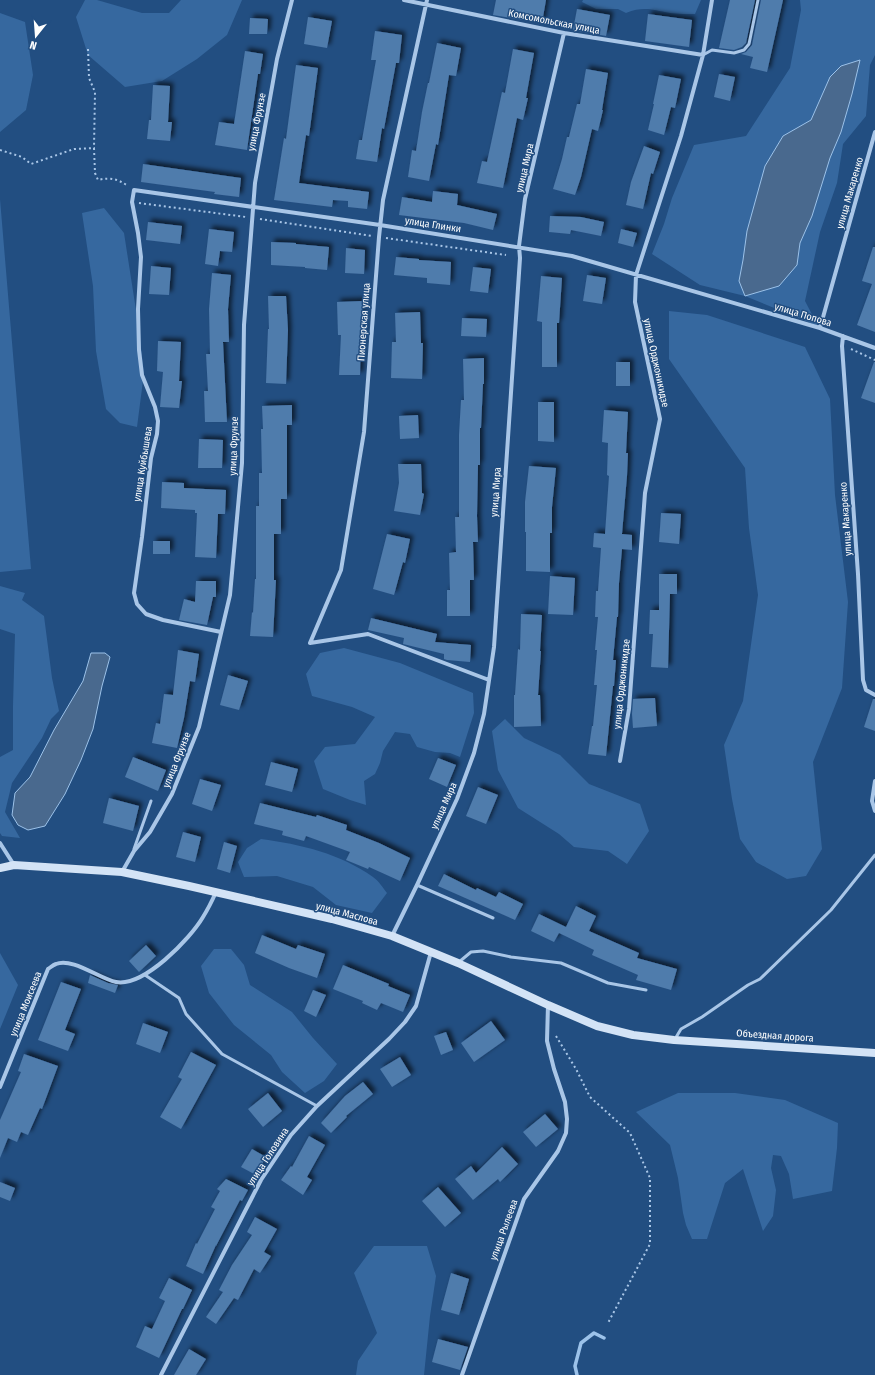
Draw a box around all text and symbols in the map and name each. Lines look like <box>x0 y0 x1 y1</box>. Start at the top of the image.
street label: Комсомольская улица <box>507 7 601 37</box>
north arrow <box>16 16 56 56</box>
text: N <box>28 38 38 52</box>
street label: улица Фрунзе <box>245 92 269 152</box>
street label: улица Мира <box>514 142 536 194</box>
street label: улица Макаренко <box>834 156 866 230</box>
street label: улица Глинки <box>404 215 462 235</box>
street label: Пионерская улица <box>355 282 373 361</box>
street label: улица Попова <box>773 301 833 329</box>
street label: улица Орджоникидзе <box>641 317 671 409</box>
street label: улица Фрунзе <box>227 416 241 476</box>
street label: улица Куйбышева <box>131 425 155 503</box>
street label: улица Мира <box>488 467 504 517</box>
street label: улица Макаренко <box>837 482 855 556</box>
street label: улица Орджоникидзе <box>611 638 633 730</box>
street label: улица Фрунзе <box>160 730 194 790</box>
street label: улица Мира <box>428 781 460 831</box>
street label: улица Маслова <box>315 900 380 928</box>
street label: улица Моисеева <box>8 970 45 1038</box>
street label: Объездная дорога <box>736 1027 814 1045</box>
street label: улица Головина <box>245 1125 291 1188</box>
street label: улица Рылеева <box>487 1198 521 1262</box>

